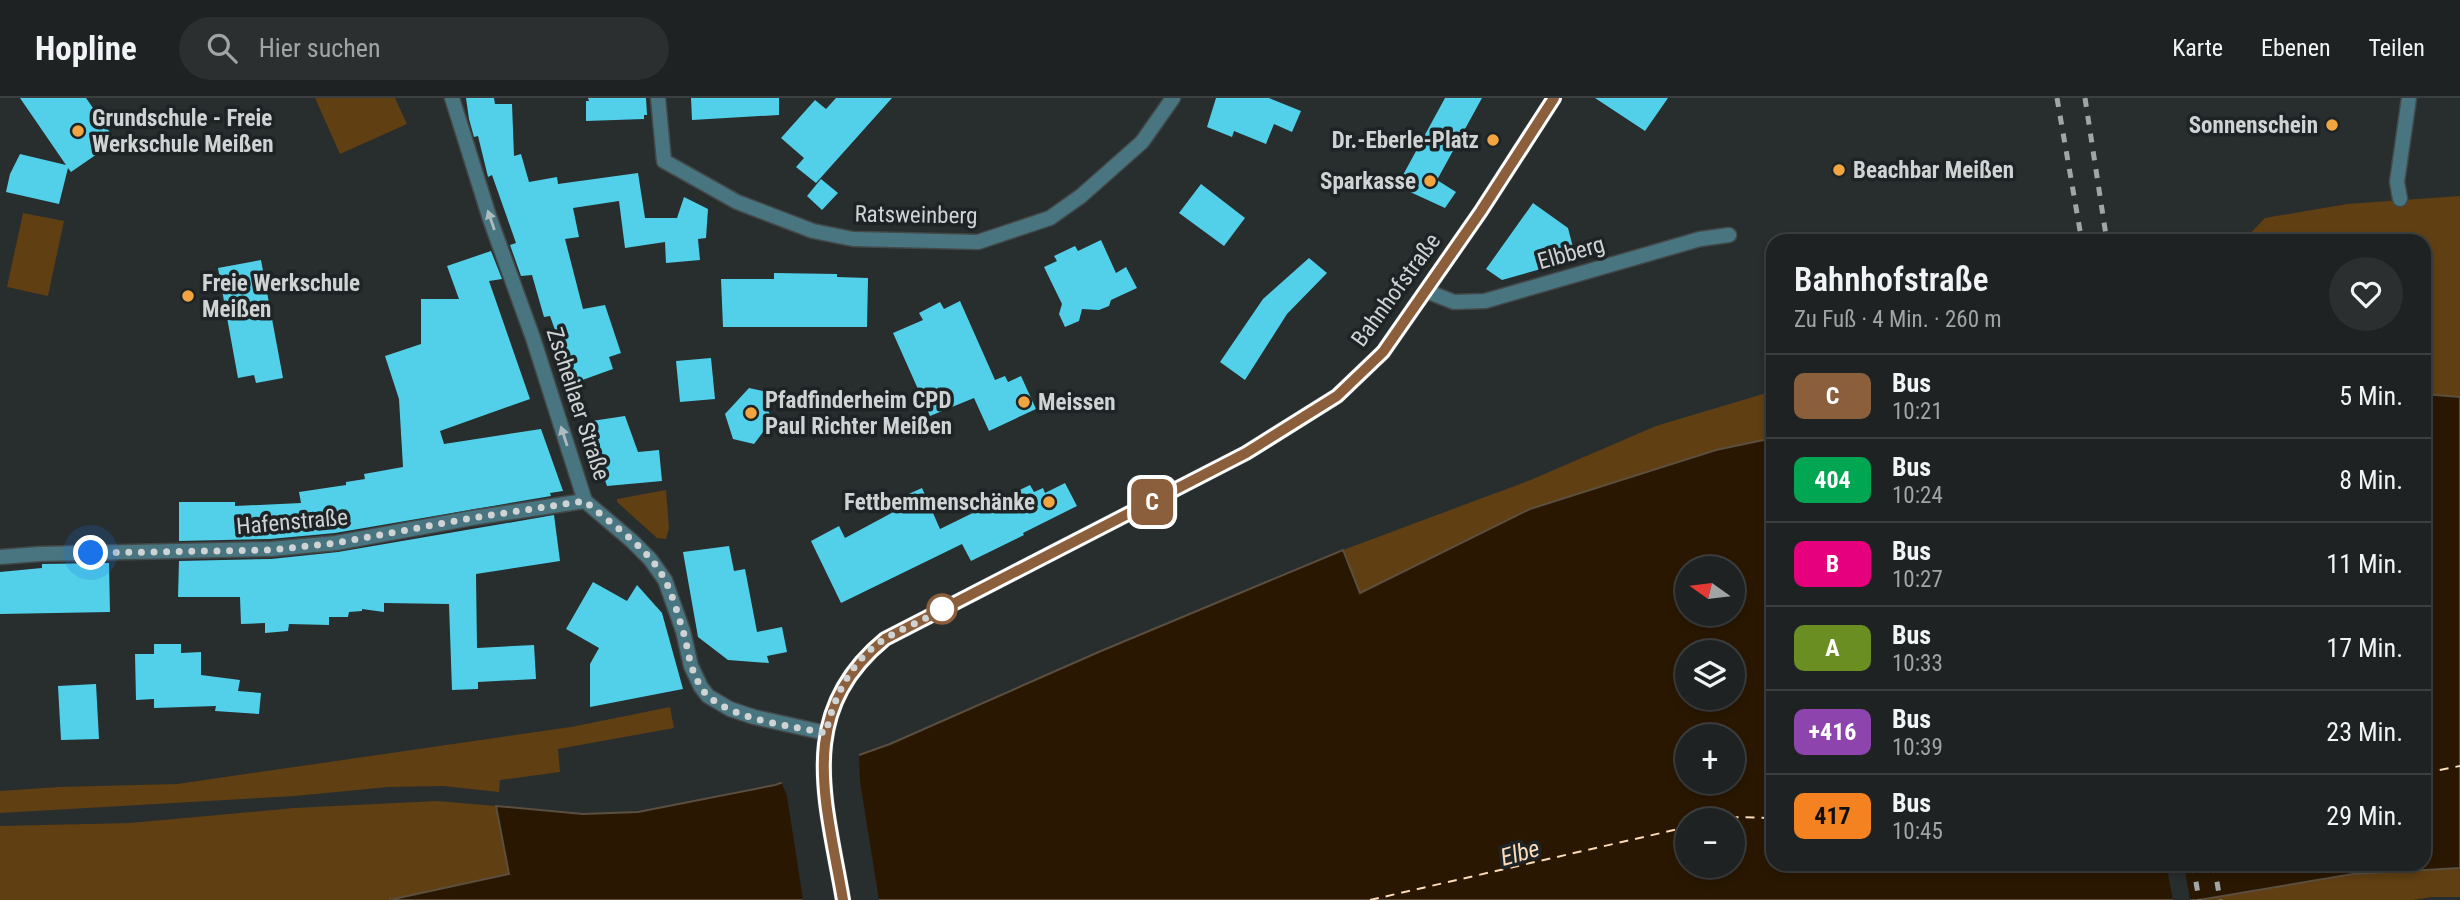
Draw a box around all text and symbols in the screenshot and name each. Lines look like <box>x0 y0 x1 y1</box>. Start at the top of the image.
search box <box>179 17 669 80</box>
text: Hopline <box>35 29 137 68</box>
icon: search <box>203 29 241 67</box>
text: Hier suchen <box>259 33 381 63</box>
text: Karte <box>2172 34 2223 62</box>
text: Ebenen <box>2261 34 2331 62</box>
text: Teilen <box>2369 34 2425 62</box>
place label: Grundschule - Freie Werkschule Meißen <box>92 105 274 158</box>
place label: Sonnenschein <box>2189 112 2318 139</box>
marker: Sonnenschein <box>2324 117 2340 133</box>
marker: Grundschule - Freie Werkschule Meißen <box>70 123 86 139</box>
place label: Dr.-Eberle-Platz <box>1332 127 1479 154</box>
marker: Dr.-Eberle-Platz <box>1485 132 1501 148</box>
place label: Beachbar Meißen <box>1853 157 2014 184</box>
marker: Beachbar Meißen <box>1831 162 1847 178</box>
place label: Sparkasse <box>1320 168 1416 195</box>
marker: Sparkasse <box>1422 173 1438 189</box>
street label: Ratsweinberg <box>854 200 978 230</box>
one-way arrow <box>485 210 496 231</box>
street label: Bahnhofstraße <box>1346 228 1446 352</box>
street label: Elbberg <box>1534 231 1608 275</box>
button: heart <box>2329 257 2403 331</box>
text: Bahnhofstraße <box>1794 260 1988 299</box>
place label: Freie Werkschule Meißen <box>202 270 360 323</box>
marker: Freie Werkschule Meißen <box>180 288 196 304</box>
text: Zu Fuß · 4 Min. · 260 m <box>1794 306 2002 333</box>
street label: Zscheilaer Straße <box>541 324 615 484</box>
text: Bus <box>1892 368 1931 398</box>
text: 5 Min. <box>2339 381 2403 411</box>
text: C <box>1826 382 1839 410</box>
place label: Pfadfinderheim CPD Paul Richter Meißen <box>765 387 952 440</box>
place label: Meissen <box>1038 389 1115 416</box>
marker: Meissen <box>1016 394 1032 410</box>
text: 10:21 <box>1892 398 1943 425</box>
marker: Pfadfinderheim CPD Paul Richter Meißen <box>743 405 759 421</box>
one-way arrow <box>559 425 569 446</box>
text: Bus <box>1892 452 1931 482</box>
text: 8 Min. <box>2339 465 2403 495</box>
text: 404 <box>1814 466 1851 494</box>
line badge: C <box>1129 479 1175 525</box>
text: 10:24 <box>1892 482 1943 509</box>
text: C <box>1145 488 1159 516</box>
place label: Fettbemmenschänke <box>844 489 1035 516</box>
marker: Fettbemmenschänke <box>1041 494 1057 510</box>
street label: Hafenstraße <box>235 504 349 540</box>
your location <box>73 535 108 570</box>
text: Bus <box>1892 536 1931 566</box>
text: 11 Min. <box>2326 549 2403 579</box>
text: B <box>1826 550 1839 578</box>
north arrow <box>1675 556 1745 626</box>
map controls <box>1675 556 1745 878</box>
text: 10:27 <box>1892 566 1943 593</box>
unlabelled marker <box>927 594 957 624</box>
text: Bus <box>1892 620 1931 650</box>
text: 17 Min. <box>2326 633 2403 663</box>
text: A <box>1825 634 1840 662</box>
button: layers <box>1675 640 1745 710</box>
text: 10:33 <box>1892 650 1943 677</box>
text: Bus <box>1892 704 1931 734</box>
text: 23 Min. <box>2326 717 2403 747</box>
text: +416 <box>1809 718 1856 746</box>
button: + <box>1675 724 1745 794</box>
text: 10:39 <box>1892 734 1943 761</box>
text: Bus <box>1892 788 1931 818</box>
text: 29 Min. <box>2326 801 2403 831</box>
text: 417 <box>1814 802 1851 830</box>
button: − <box>1675 808 1745 878</box>
text: 10:45 <box>1892 818 1943 845</box>
water label: Elbe <box>1497 834 1543 872</box>

